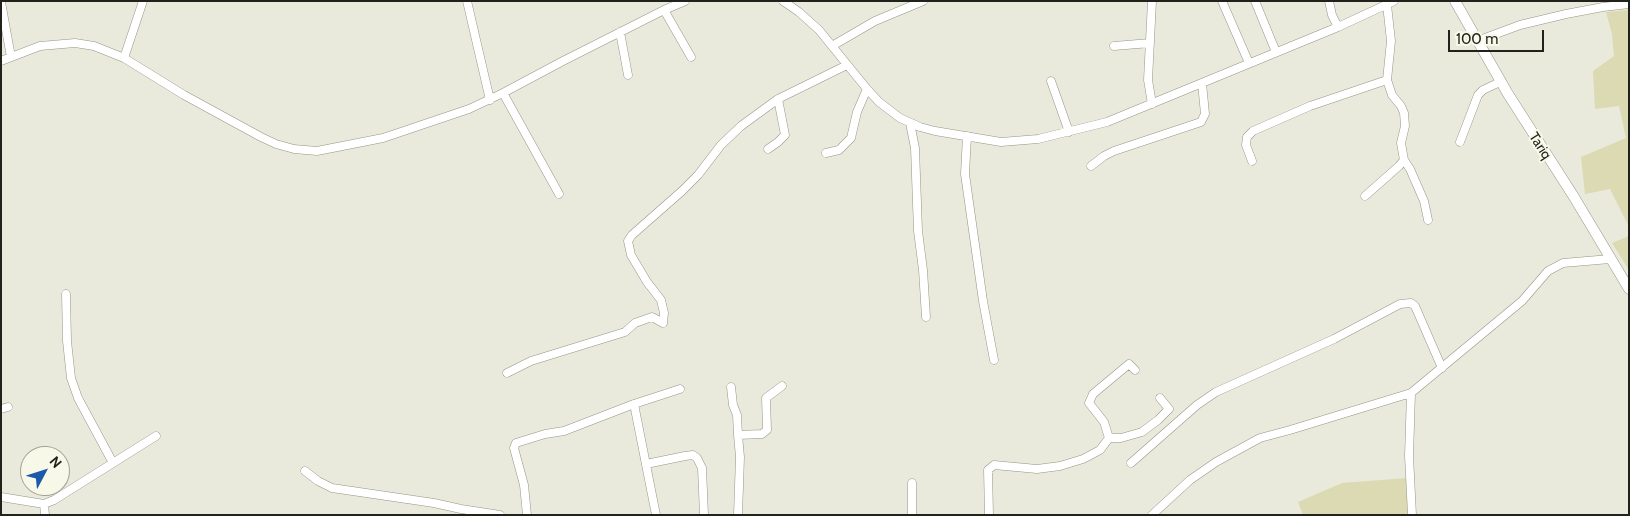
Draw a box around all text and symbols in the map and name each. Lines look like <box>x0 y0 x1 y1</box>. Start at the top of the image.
scale bar <box>1450 20 1546 52</box>
text: 100 m <box>1456 30 1498 48</box>
street label: Tariq <box>1525 129 1555 163</box>
north arrow <box>20 446 70 496</box>
text: N <box>46 452 66 472</box>

